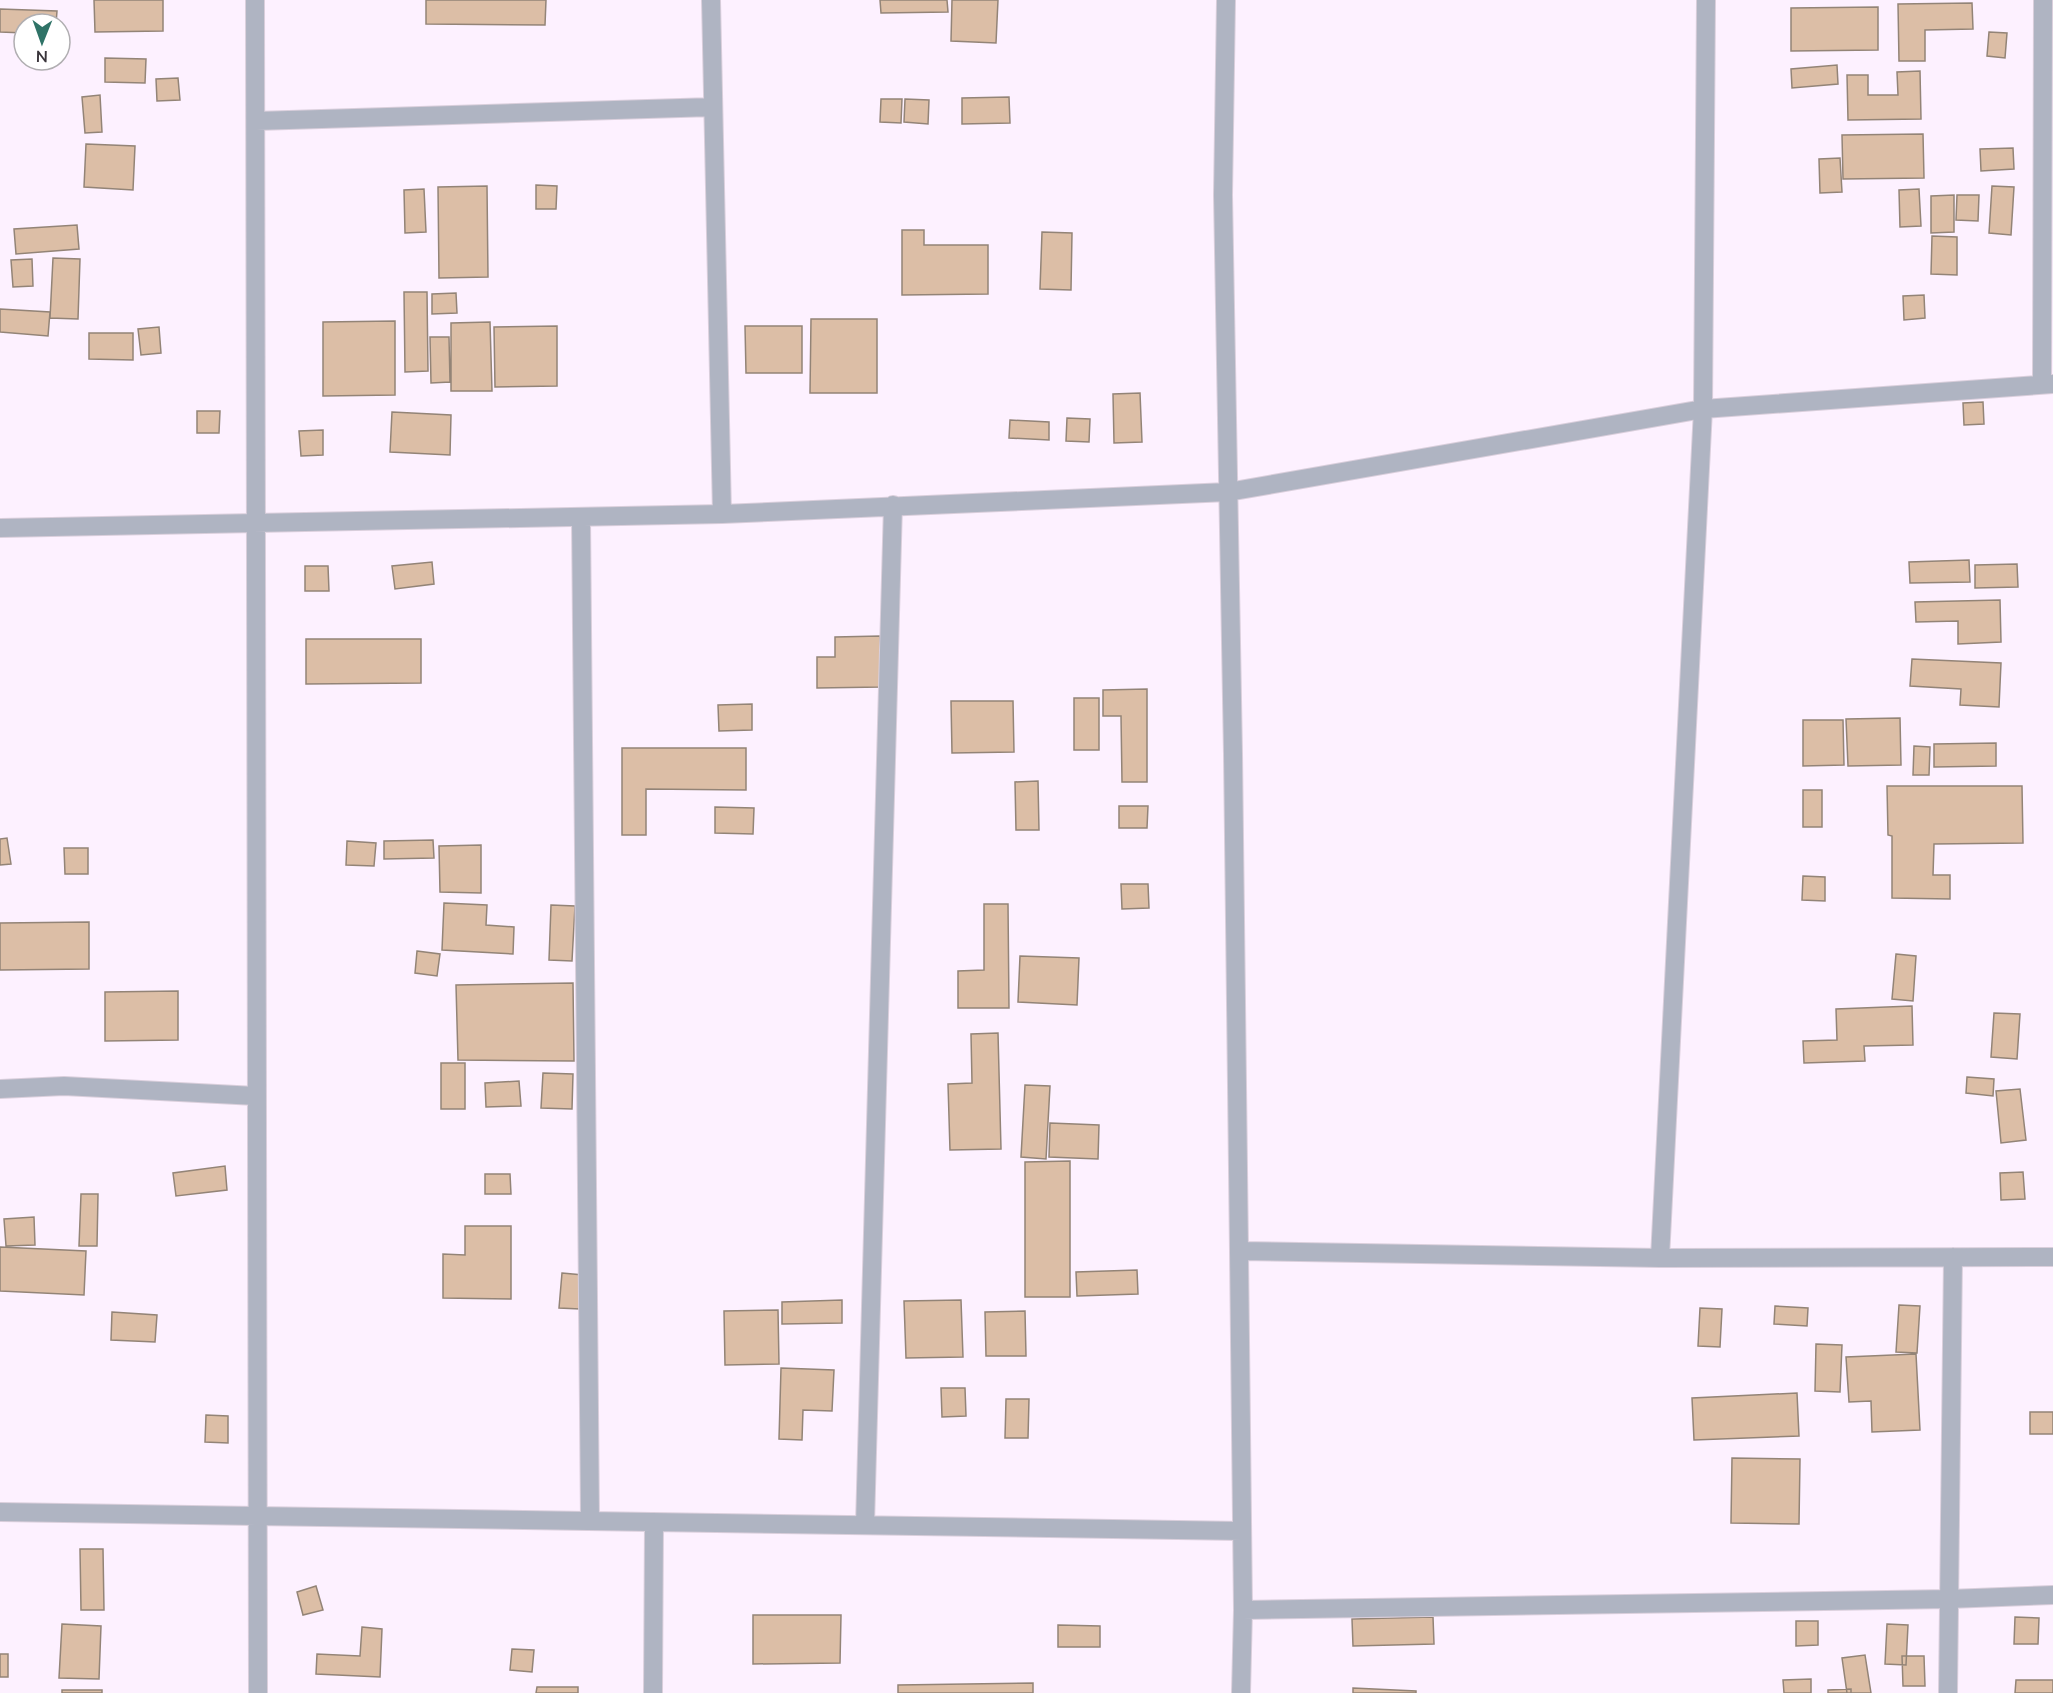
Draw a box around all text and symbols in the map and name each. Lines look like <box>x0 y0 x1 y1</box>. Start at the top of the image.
north arrow <box>12 12 72 72</box>
text: N <box>36 47 48 67</box>

